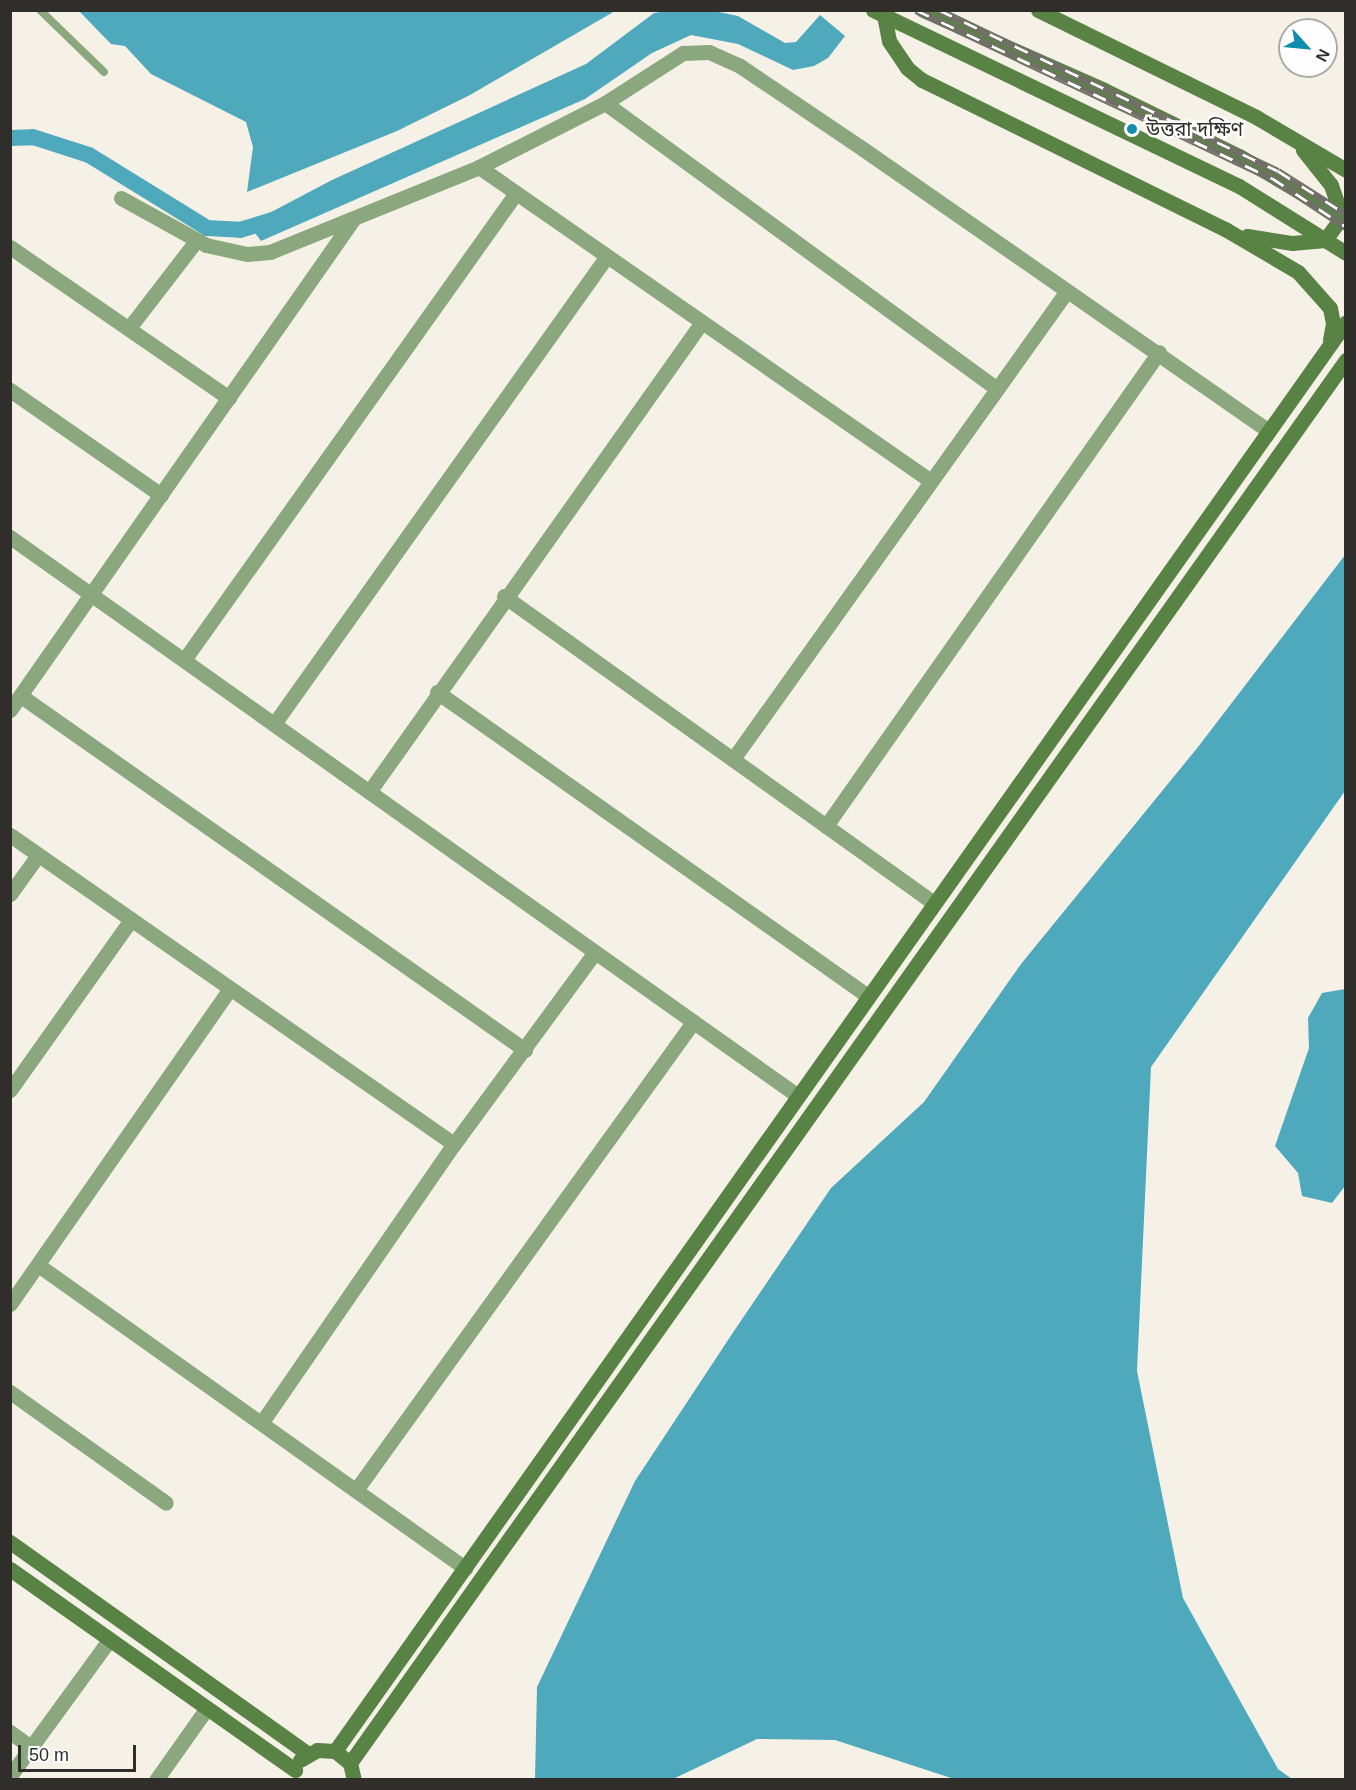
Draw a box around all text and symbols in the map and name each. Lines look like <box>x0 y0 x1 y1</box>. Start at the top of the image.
north arrow <box>1278 18 1338 78</box>
text: N <box>1313 46 1333 65</box>
place label: উত্তরা দক্ষিণ <box>1146 117 1243 141</box>
marker: উত্তরা দক্ষিণ <box>1123 120 1141 138</box>
scale bar <box>21 1733 140 1771</box>
text: 50 m <box>29 1745 69 1765</box>

